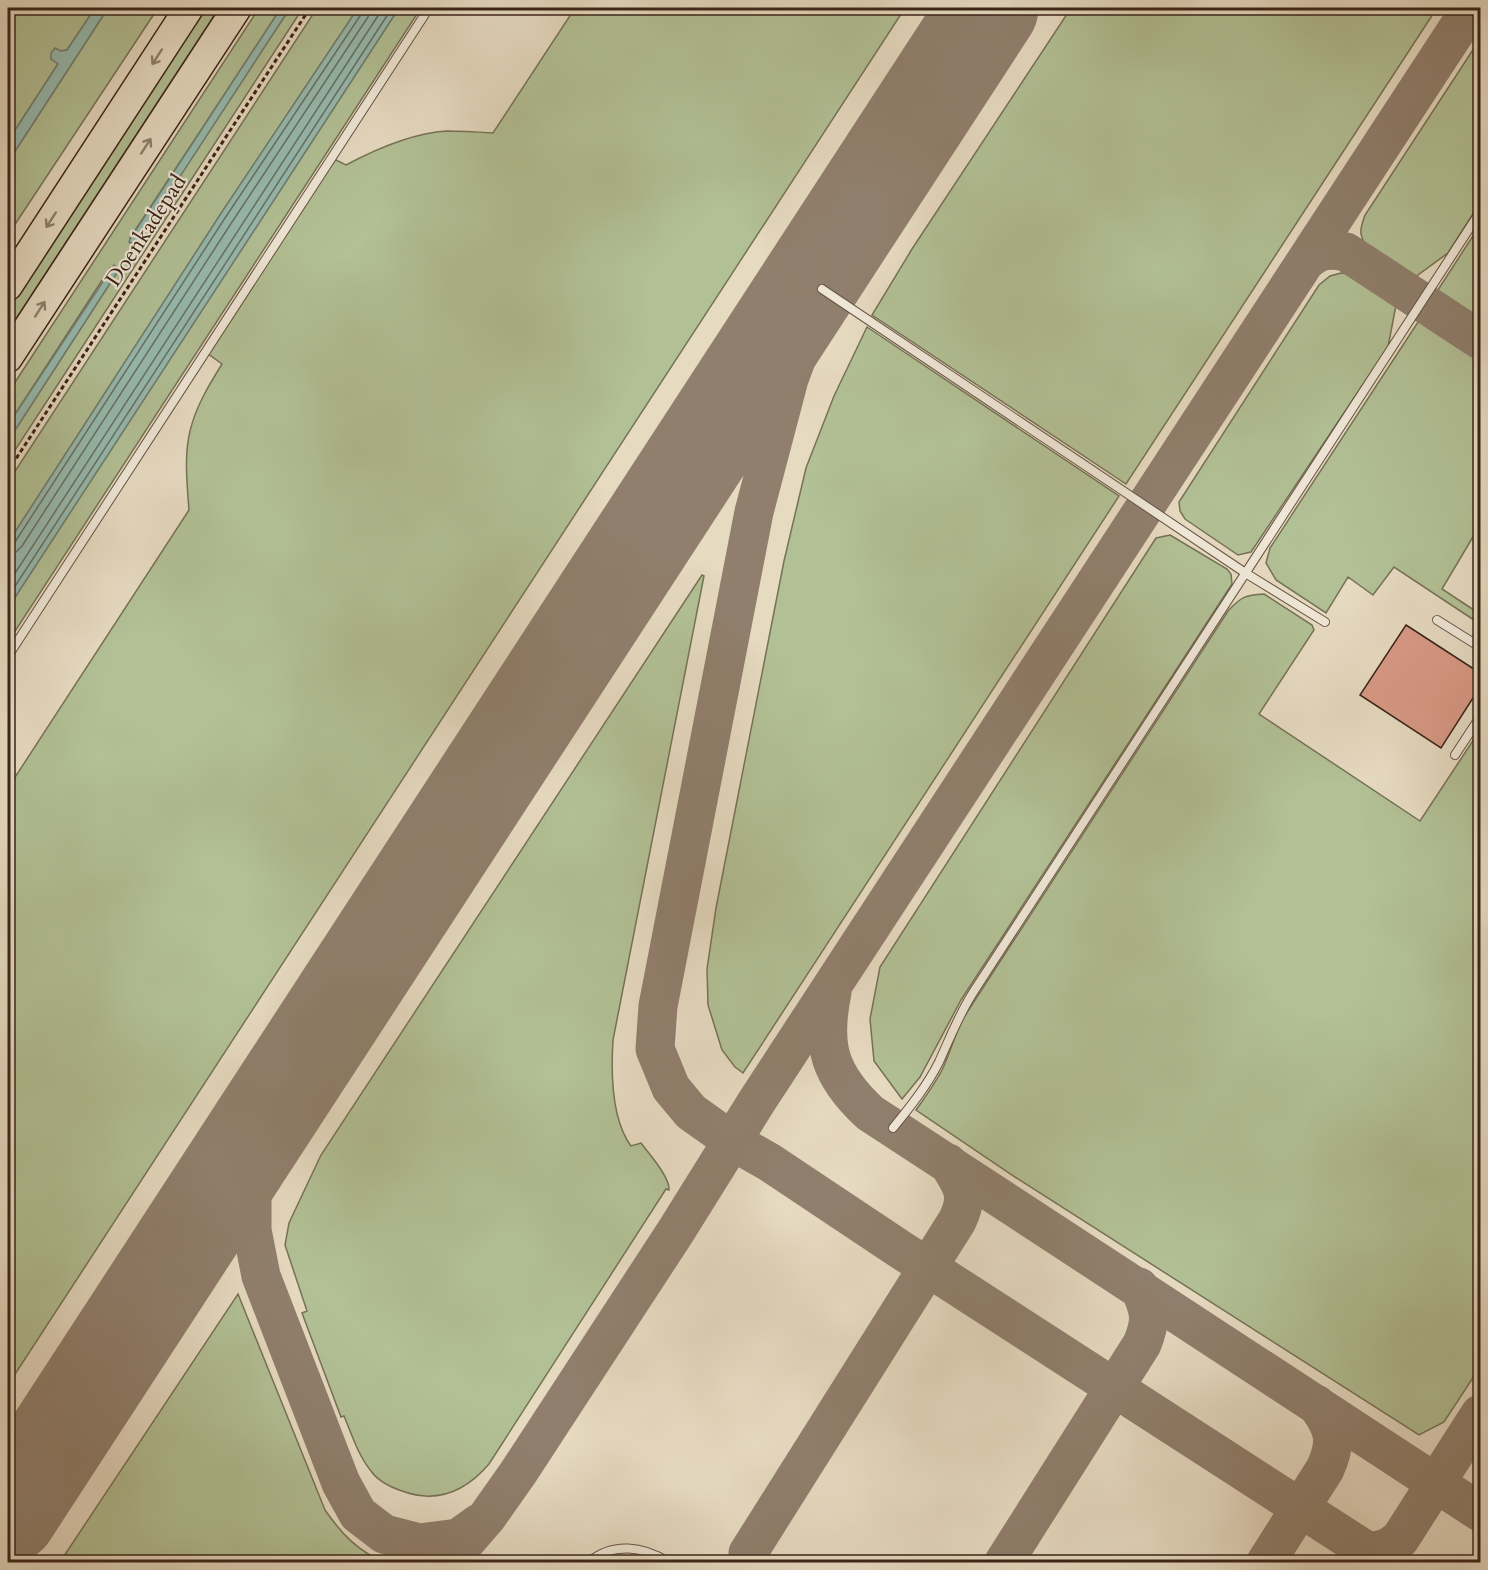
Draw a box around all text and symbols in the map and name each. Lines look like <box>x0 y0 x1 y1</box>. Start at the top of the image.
one-way arrow <box>151 48 163 64</box>
one-way arrow <box>141 138 153 155</box>
street label: Doenkadepad <box>98 168 193 292</box>
one-way arrow <box>45 211 57 228</box>
one-way arrow <box>34 301 46 318</box>

